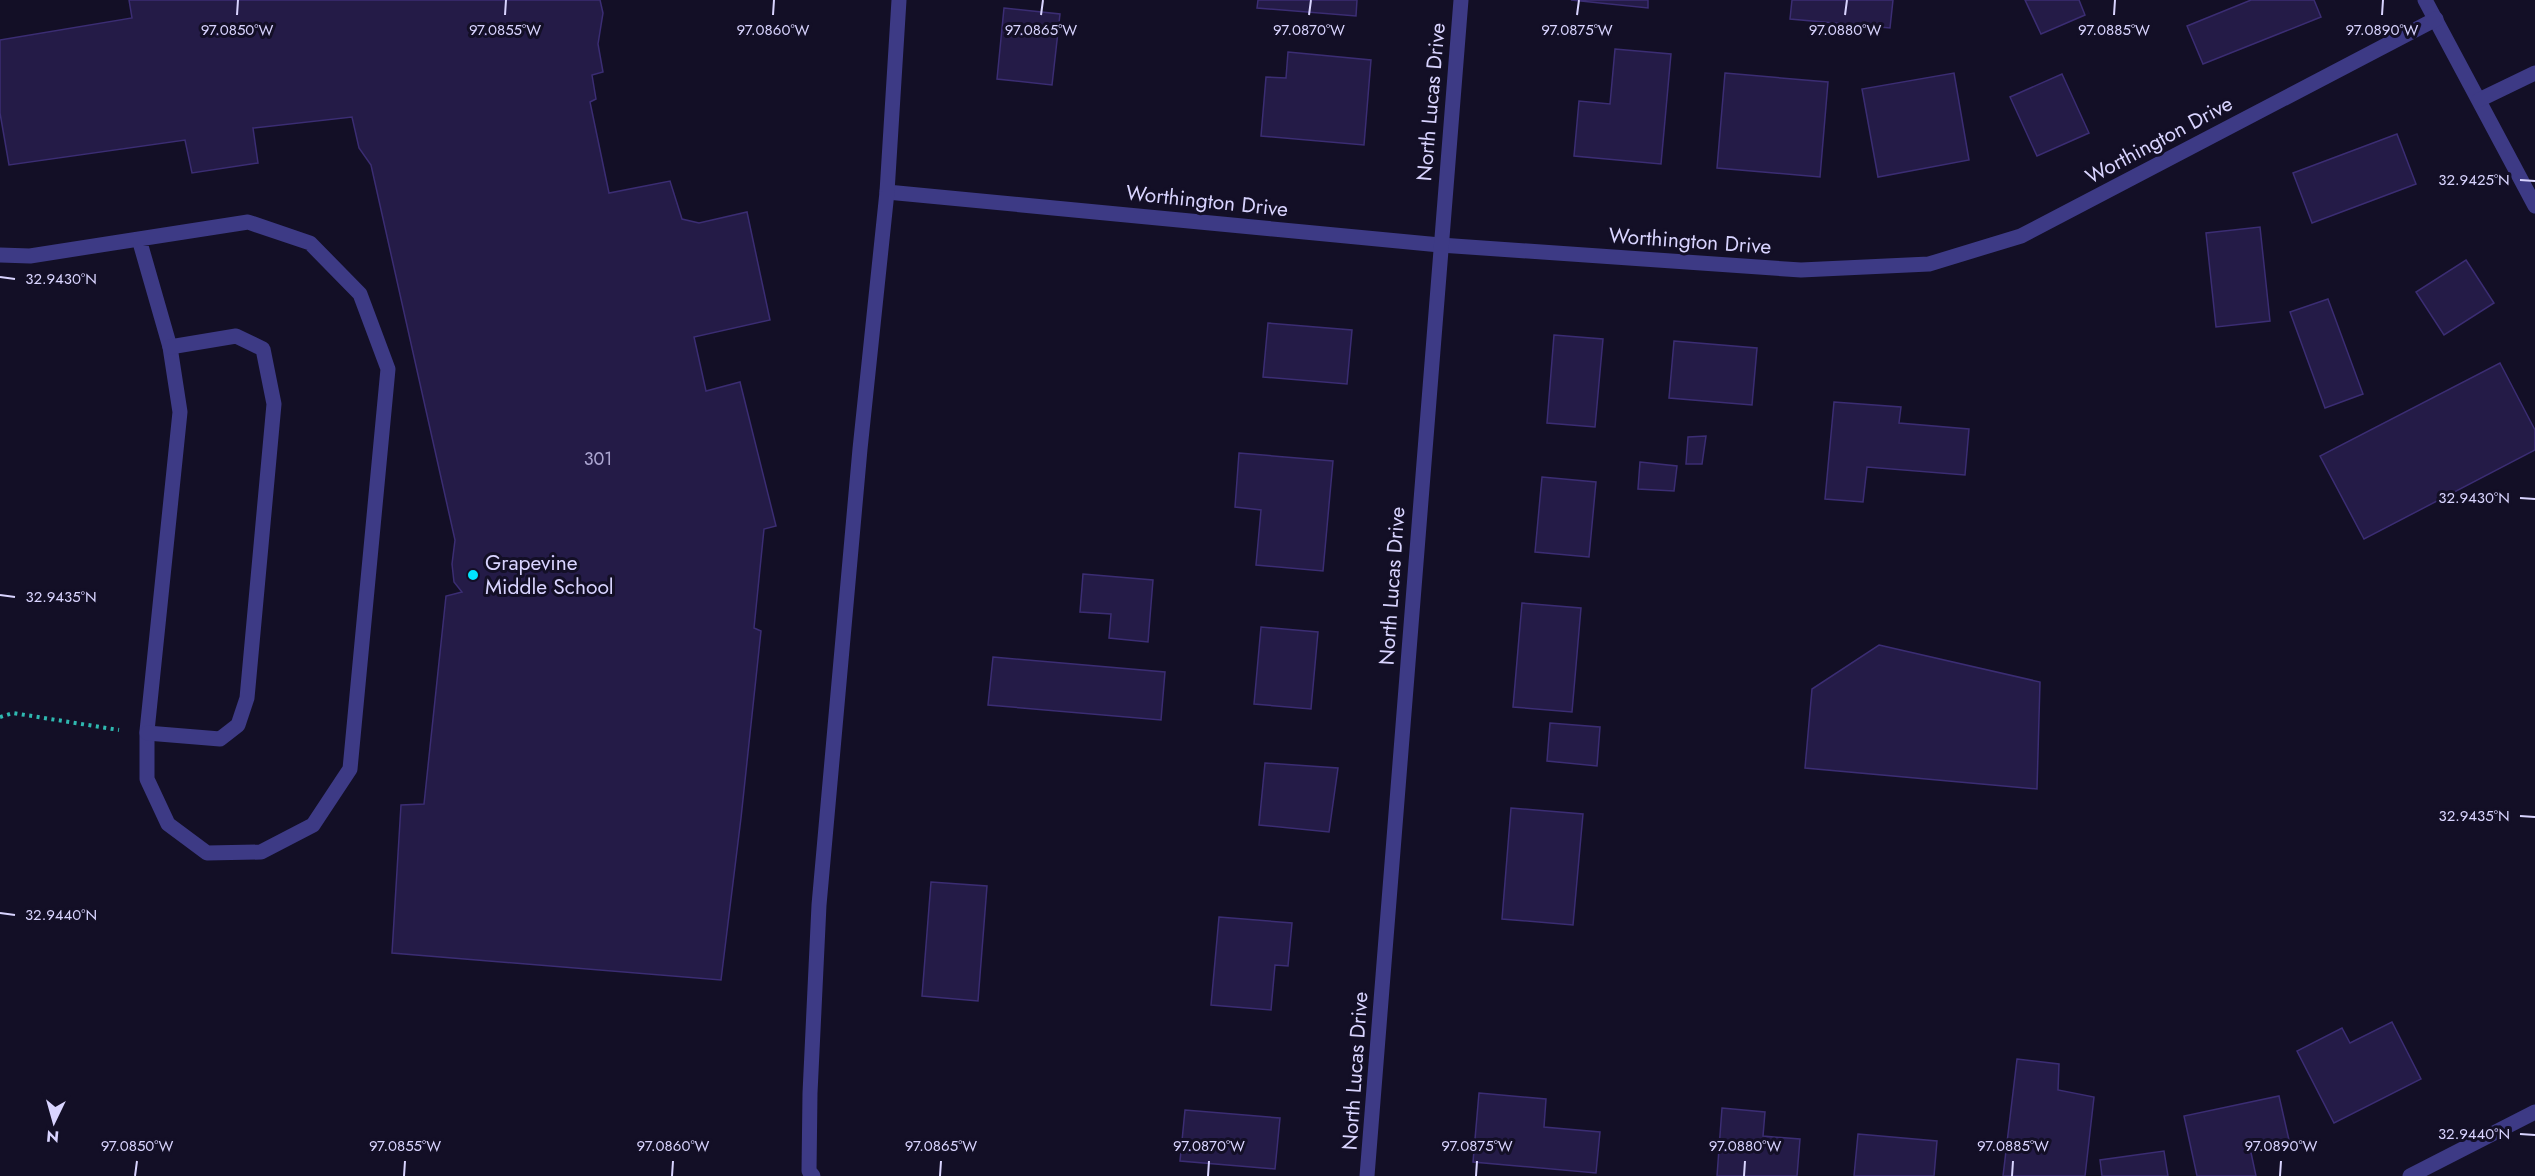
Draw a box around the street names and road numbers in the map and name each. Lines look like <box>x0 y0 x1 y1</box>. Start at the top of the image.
street label: North Lucas Drive <box>1409 21 1453 182</box>
street label: Worthington Drive <box>2080 88 2238 191</box>
street label: Worthington Drive <box>1124 178 1290 224</box>
street label: Worthington Drive <box>1608 220 1772 262</box>
street label: North Lucas Drive <box>1371 505 1413 666</box>
street label: North Lucas Drive <box>1334 990 1376 1151</box>

